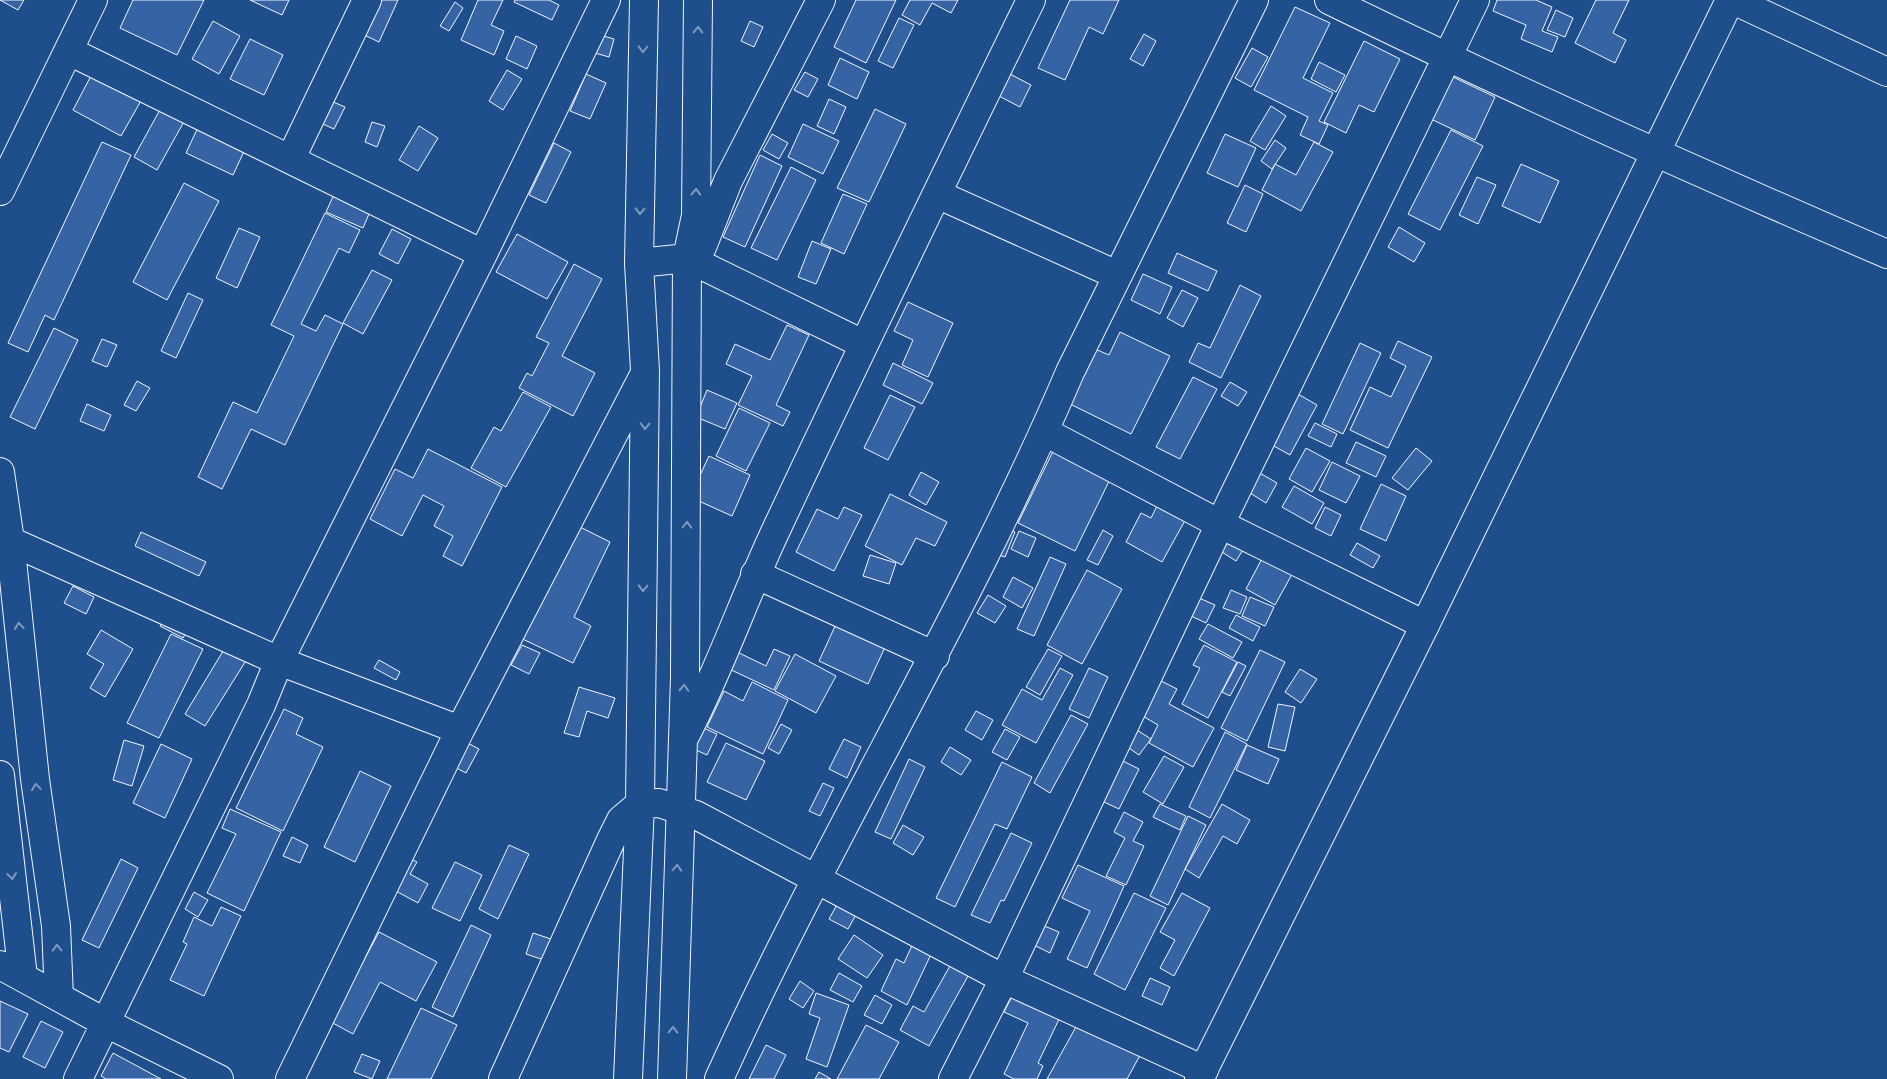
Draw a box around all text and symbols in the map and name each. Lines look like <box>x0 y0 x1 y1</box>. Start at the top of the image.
one-way arrow <box>693 26 703 34</box>
one-way arrow <box>638 45 648 53</box>
one-way arrow <box>691 188 701 196</box>
one-way arrow <box>635 208 645 215</box>
one-way arrow <box>640 422 650 430</box>
one-way arrow <box>681 521 692 529</box>
one-way arrow <box>637 585 648 593</box>
one-way arrow <box>13 621 24 629</box>
one-way arrow <box>679 684 690 692</box>
one-way arrow <box>31 783 42 791</box>
one-way arrow <box>672 864 683 872</box>
one-way arrow <box>6 872 17 880</box>
one-way arrow <box>52 944 63 952</box>
one-way arrow <box>668 1026 678 1034</box>

